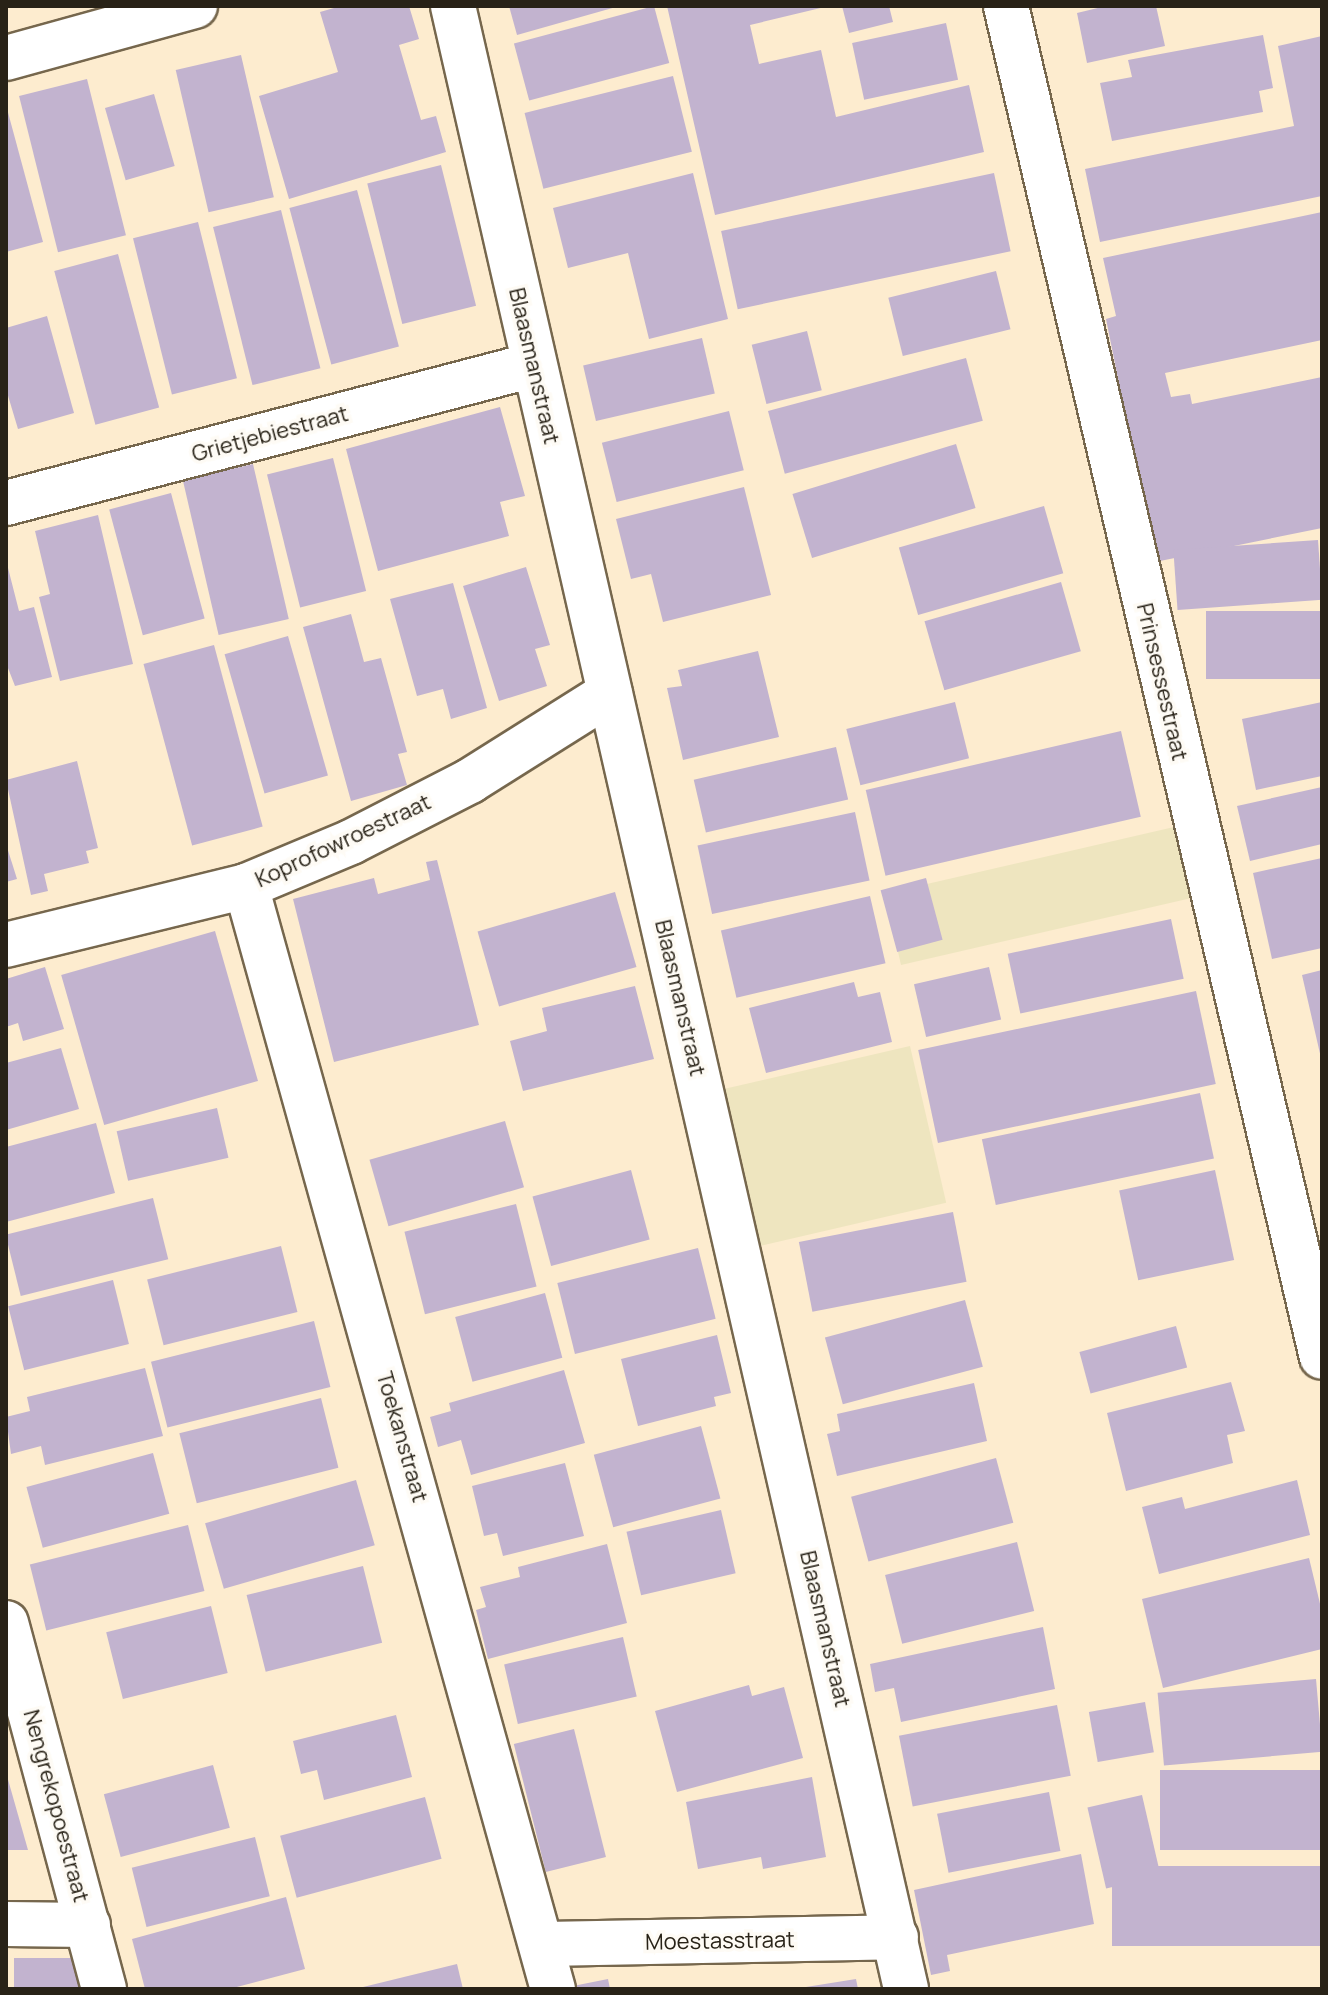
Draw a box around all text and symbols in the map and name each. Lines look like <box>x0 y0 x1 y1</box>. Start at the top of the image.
street label: Blaasmanstraat <box>503 285 565 447</box>
street label: Grietjebiestraat <box>189 400 351 468</box>
street label: Prinsessestraat <box>1131 601 1193 763</box>
street label: Koprofowroestraat <box>251 789 435 893</box>
street label: Blaasmanstraat <box>649 917 711 1079</box>
street label: Toekanstraat <box>371 1369 433 1505</box>
street label: Blaasmanstraat <box>794 1548 856 1710</box>
street label: Nengrekopoestraat <box>18 1707 94 1905</box>
street label: Moestasstraat <box>645 1926 795 1956</box>

